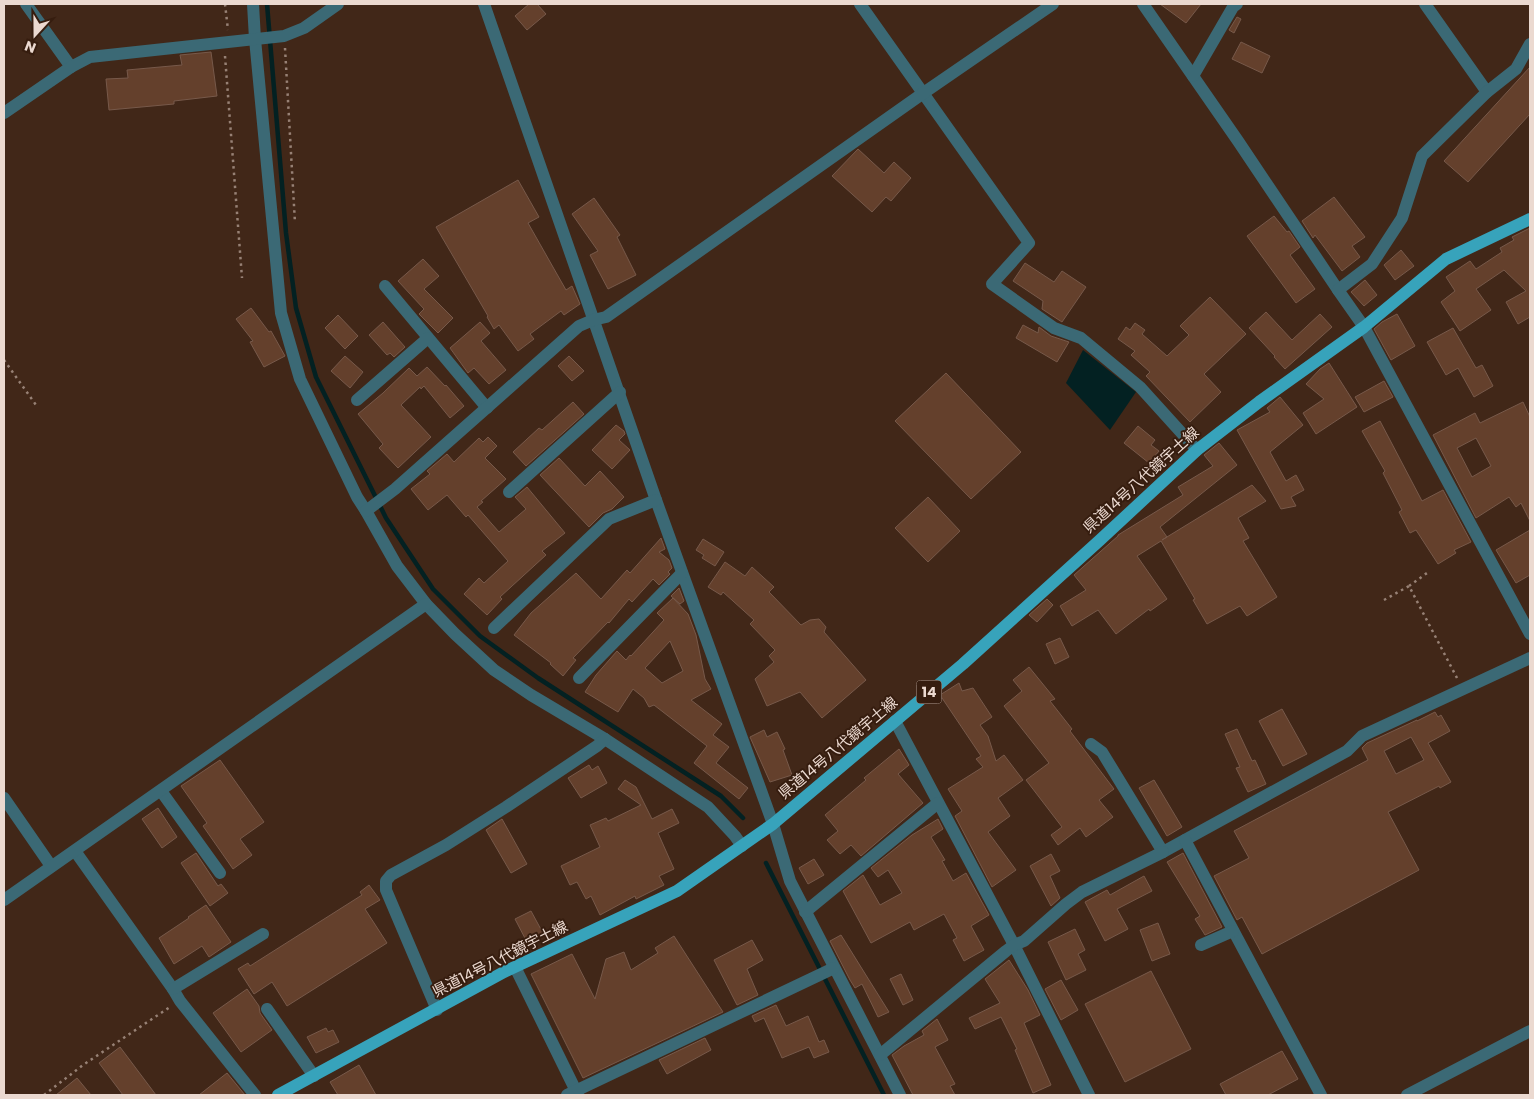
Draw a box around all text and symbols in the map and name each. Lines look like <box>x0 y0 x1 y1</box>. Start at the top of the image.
north arrow <box>10 10 60 60</box>
text: N <box>22 36 39 58</box>
street label: 県道14号八代鏡宇土線 <box>1078 422 1203 537</box>
road number: 14 <box>916 680 942 704</box>
street label: 県道14号八代鏡宇土線 <box>774 692 902 804</box>
street label: 県道14号八代鏡宇土線 <box>429 915 571 1002</box>

